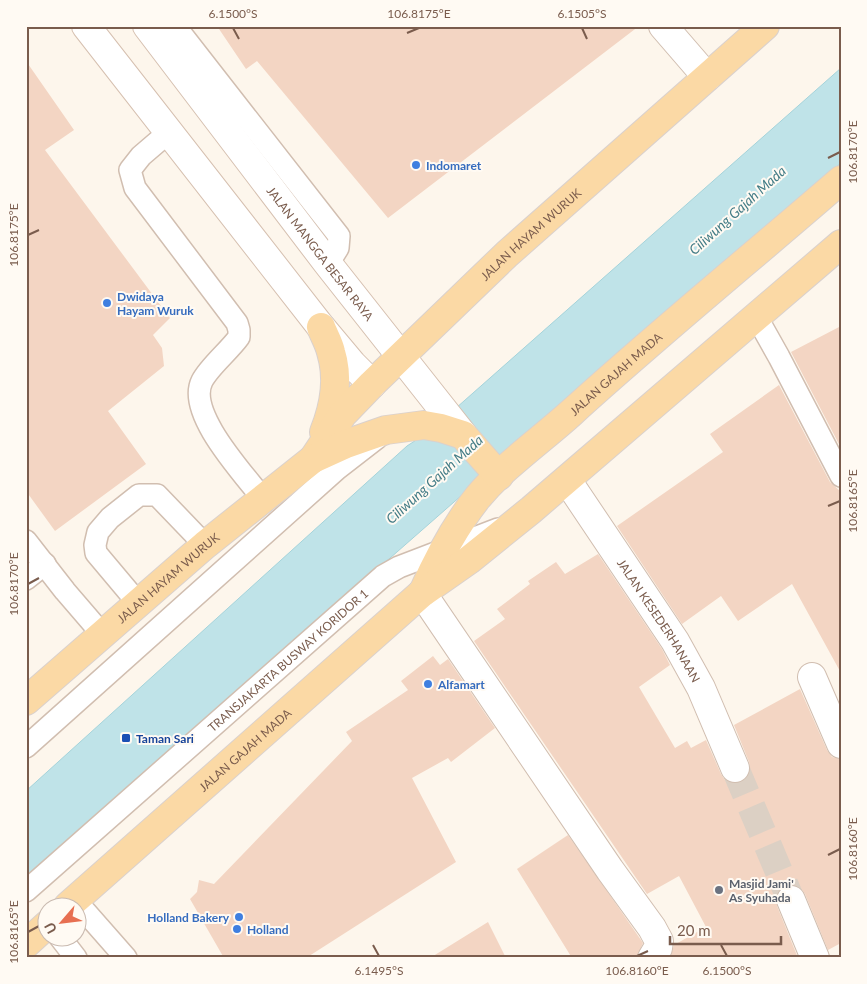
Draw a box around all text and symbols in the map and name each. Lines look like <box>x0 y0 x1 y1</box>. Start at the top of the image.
text: 6.1500°S <box>208 6 258 21</box>
text: 106.8175°E <box>387 6 451 21</box>
text: 6.1505°S <box>557 6 607 21</box>
text: 106.8170°E <box>845 120 860 184</box>
place label: Indomaret <box>426 158 482 173</box>
marker: Indomaret <box>410 159 422 171</box>
water label: Ciliwung Gajah Mada <box>685 162 789 258</box>
street label: JALAN MANGGA BESAR RAYA <box>264 183 378 324</box>
street label: JALAN HAYAM WURUK <box>477 185 584 283</box>
text: 106.8175°E <box>6 203 21 267</box>
place label: Dwidaya Hayam Wuruk <box>117 289 194 318</box>
marker: Dwidaya Hayam Wuruk <box>101 297 113 309</box>
street label: JALAN GAJAH MADA <box>566 328 665 418</box>
water label: Ciliwung Gajah Mada <box>382 431 486 527</box>
text: 106.8165°E <box>845 469 860 533</box>
street label: JALAN HAYAM WURUK <box>114 529 222 626</box>
text: 106.8170°E <box>6 552 21 616</box>
street label: JALAN KESEDERHANAAN <box>614 556 704 685</box>
street label: TRANSJAKARTA BUSWAY KORIDOR 1 <box>205 585 371 735</box>
place label: Alfamart <box>437 677 485 692</box>
marker: Alfamart <box>422 678 434 690</box>
street label: JALAN GAJAH MADA <box>196 704 295 794</box>
place label: Taman Sari <box>136 731 194 746</box>
marker: Taman Sari <box>120 732 132 744</box>
text: 106.8160°E <box>845 817 860 881</box>
place label: Masjid Jami' As Syuhada <box>728 876 794 905</box>
marker: Masjid Jami' As Syuhada <box>713 884 725 896</box>
north arrow <box>38 896 88 946</box>
text: 106.8165°E <box>6 900 21 964</box>
place label: Holland Bakery <box>147 910 230 925</box>
marker: Holland Bakery <box>233 911 245 923</box>
scale bar <box>670 914 781 946</box>
text: U <box>40 920 60 937</box>
text: 20 m <box>677 921 711 939</box>
place label: Holland <box>247 922 289 937</box>
marker: Holland <box>231 923 243 935</box>
text: 6.1495°S <box>354 963 404 978</box>
text: 106.8160°E <box>605 963 669 978</box>
text: 6.1500°S <box>702 963 752 978</box>

